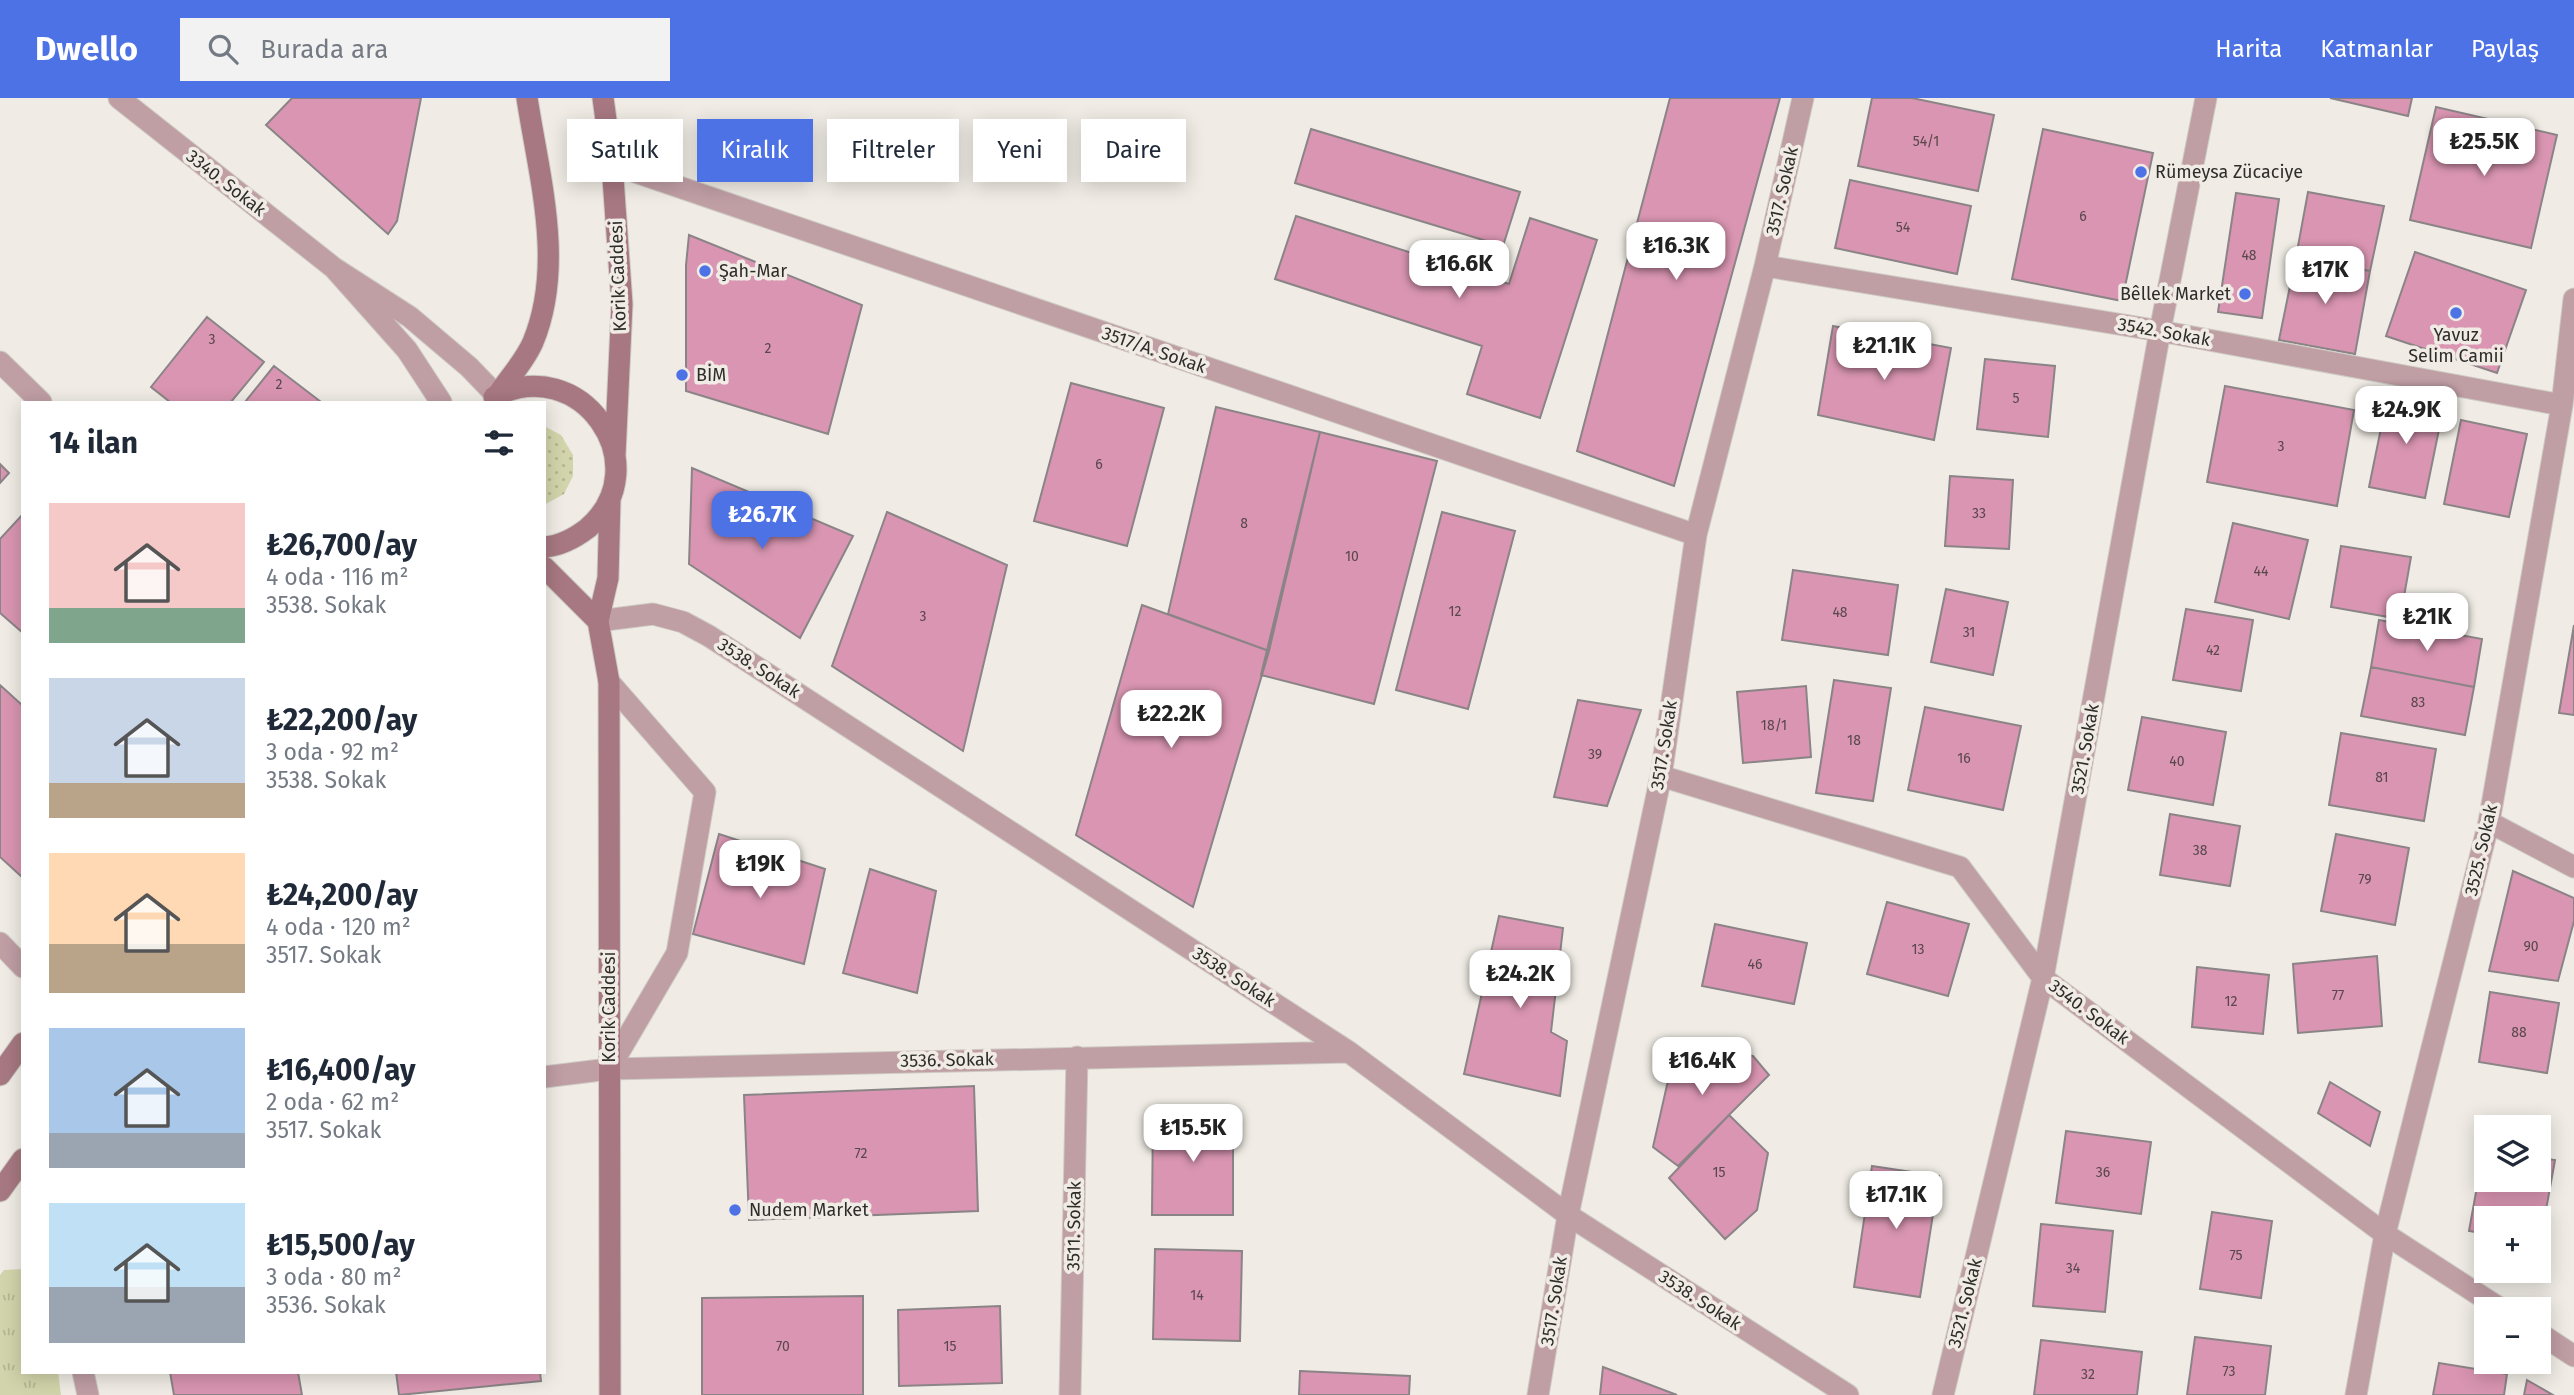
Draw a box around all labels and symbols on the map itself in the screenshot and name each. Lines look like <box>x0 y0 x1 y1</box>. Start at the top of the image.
pin: ₺25.5K <box>2427 118 2541 178</box>
house number: 54/1 <box>1913 133 1939 150</box>
street label: 3517. Sokak <box>1761 144 1803 237</box>
street label: 3340. Sokak <box>182 145 271 221</box>
place label: Rümeysa Zücaciye <box>2155 161 2303 183</box>
marker: Rümeysa Zücaciye <box>2133 164 2149 180</box>
house number: 6 <box>2079 208 2087 225</box>
house number: 54 <box>1896 219 1911 236</box>
street label: Korik Caddesi <box>605 220 631 332</box>
pin: ₺16.3K <box>1619 222 1733 282</box>
pin: ₺16.6K <box>1402 240 1516 300</box>
pin: ₺17K <box>2284 246 2366 306</box>
house number: 48 <box>2241 247 2257 264</box>
place label: Şah-Mar <box>719 260 787 282</box>
marker: Şah-Mar <box>697 263 713 279</box>
place label: Bêllek Market <box>2120 283 2231 305</box>
marker: Bêllek Market <box>2237 286 2253 302</box>
marker: Yavuz Selim Camii <box>2448 305 2464 321</box>
street label: 3542. Sokak <box>2116 313 2213 351</box>
street label: 3517/A. Sokak <box>1099 322 1210 378</box>
pin: ₺21.1K <box>1827 322 1941 382</box>
place label: Yavuz Selim Camii <box>2408 324 2504 367</box>
house number: 3 <box>209 331 216 348</box>
house number: 2 <box>765 340 772 357</box>
place label: BİM <box>696 364 726 386</box>
marker: BİM <box>674 367 690 383</box>
house number: 2 <box>276 376 283 393</box>
pin: ₺24.9K <box>2349 386 2463 446</box>
house number: 5 <box>2012 390 2020 407</box>
house number: 3 <box>2278 438 2285 455</box>
house number: 6 <box>1095 456 1103 473</box>
pin: ₺26.7K <box>705 491 819 551</box>
house number: 33 <box>1972 505 1986 522</box>
house number: 8 <box>1240 515 1248 532</box>
house number: 10 <box>1345 548 1359 565</box>
house number: 44 <box>2254 563 2269 580</box>
pin: ₺21K <box>2386 594 2468 653</box>
house number: 12 <box>1449 603 1462 620</box>
house number: 48 <box>1832 604 1848 621</box>
house number: 3 <box>920 608 927 625</box>
house number: 31 <box>1963 624 1975 641</box>
street label: 3538. Sokak <box>714 633 805 703</box>
house number: 42 <box>2206 642 2220 659</box>
pin: ₺22.2K <box>1114 690 1228 750</box>
house number: 83 <box>2411 694 2425 711</box>
street label: 3517. Sokak <box>1646 698 1682 791</box>
street label: 3521. Sokak <box>2066 701 2104 796</box>
house number: 18/1 <box>1761 717 1787 734</box>
house number: 18 <box>1847 732 1861 749</box>
house number: 39 <box>1588 746 1602 763</box>
house number: 16 <box>1957 750 1971 767</box>
house number: 40 <box>2169 753 2185 770</box>
house number: 81 <box>2375 769 2389 786</box>
street label: 3525. Sokak <box>2460 801 2502 898</box>
pin: ₺19K <box>719 840 801 900</box>
house number: 38 <box>2193 842 2208 859</box>
house number: 79 <box>2358 871 2372 888</box>
house number: 90 <box>2523 938 2539 955</box>
house number: 13 <box>1911 941 1925 958</box>
street label: 3538. Sokak <box>1189 942 1280 1012</box>
pin: ₺24.2K <box>1463 950 1577 1010</box>
street label: Korik Caddesi <box>598 951 620 1063</box>
house number: 46 <box>1748 956 1762 973</box>
street label: 3540. Sokak <box>2044 975 2134 1050</box>
house number: 77 <box>2332 987 2344 1004</box>
house number: 12 <box>2225 993 2238 1010</box>
house number: 88 <box>2511 1024 2527 1041</box>
pin: ₺16.4K <box>1645 1038 1759 1097</box>
street label: 3536. Sokak <box>900 1048 995 1072</box>
pin: ₺15.5K <box>1136 1104 1250 1164</box>
house number: 72 <box>855 1145 868 1162</box>
house number: 15 <box>1712 1164 1726 1181</box>
house number: 36 <box>2096 1164 2110 1181</box>
pin: ₺17.1K <box>1839 1172 1953 1231</box>
street label: 3511. Sokak <box>1062 1180 1086 1271</box>
place label: Nudem Market <box>749 1199 869 1221</box>
marker: Nudem Market <box>727 1202 743 1218</box>
house number: 75 <box>2229 1247 2243 1264</box>
street label: 3517. Sokak <box>1536 1254 1572 1347</box>
street label: 3521. Sokak <box>1943 1255 1987 1350</box>
house number: 34 <box>2066 1260 2081 1277</box>
street label: 3538. Sokak <box>1655 1265 1746 1335</box>
house number: 14 <box>1190 1287 1204 1304</box>
house number: 70 <box>776 1338 790 1355</box>
house number: 15 <box>943 1338 957 1355</box>
house number: 73 <box>2222 1363 2236 1380</box>
house number: 32 <box>2081 1366 2095 1383</box>

